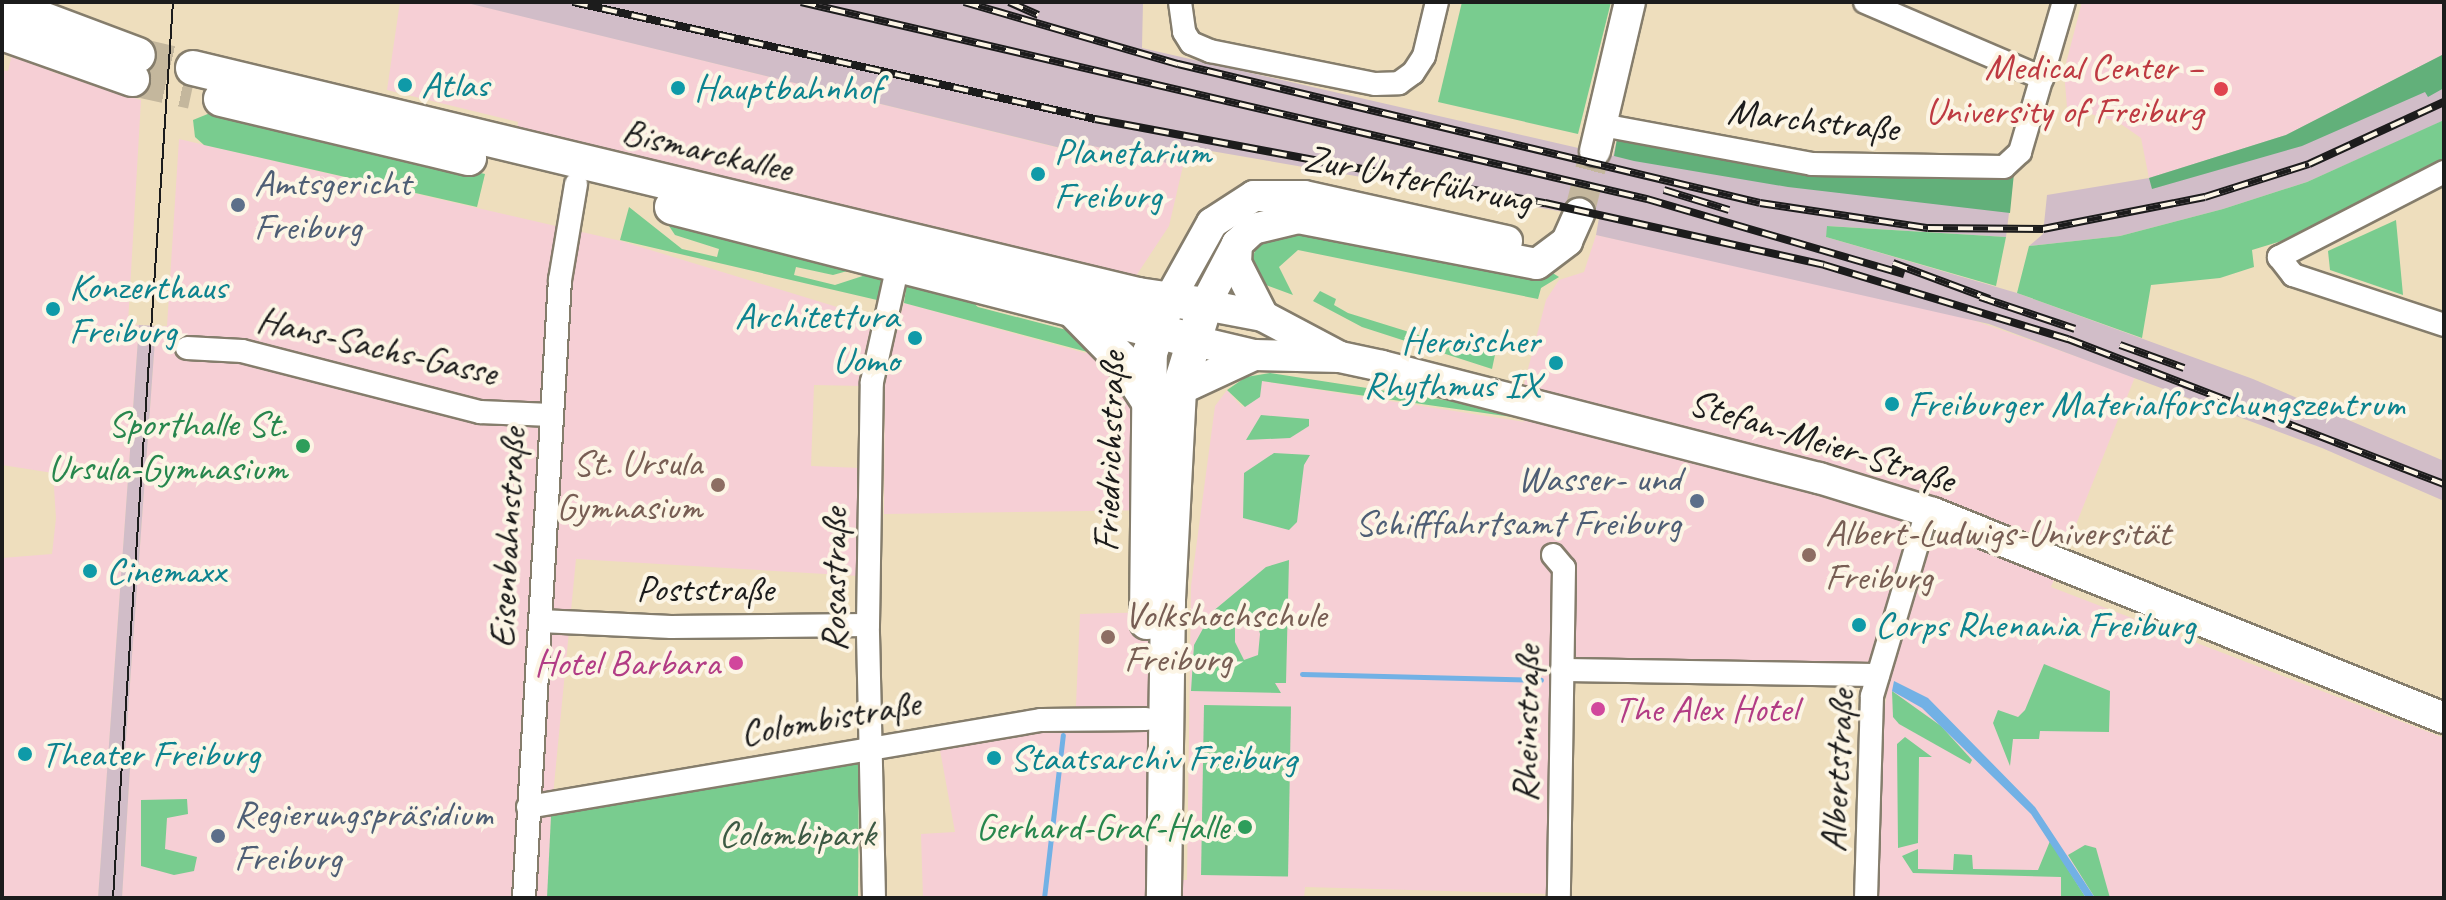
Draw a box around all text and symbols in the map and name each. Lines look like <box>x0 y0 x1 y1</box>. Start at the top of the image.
place label: Medical Center – University of Freiburg <box>1926 44 2203 134</box>
place label: Atlas <box>421 62 489 108</box>
place label: Hauptbahnhof <box>694 65 882 111</box>
marker: Atlas <box>396 76 414 94</box>
marker: Medical Center – University of Freiburg <box>2210 78 2232 100</box>
marker: Hauptbahnhof <box>669 79 687 97</box>
street label: Marchstraße <box>1725 88 1901 152</box>
street label: Bismarckallee <box>618 108 796 192</box>
place label: Planetarium Freiburg <box>1054 129 1211 218</box>
street label: Zur Unterführung <box>1300 135 1536 223</box>
place label: Amtsgericht Freiburg <box>254 160 411 250</box>
marker: Planetarium Freiburg <box>1029 165 1047 183</box>
marker: Amtsgericht Freiburg <box>229 196 247 214</box>
place label: Konzerthaus Freiburg <box>69 264 227 354</box>
place label: Architettura Uomo <box>735 293 899 382</box>
street label: Hans-Sachs-Gasse <box>253 296 501 396</box>
marker: Konzerthaus Freiburg <box>44 300 62 318</box>
place label: Heroischer Rhythmus IX <box>1364 318 1540 408</box>
marker: Architettura Uomo <box>906 329 924 347</box>
street label: Friedrichstraße <box>1083 351 1135 553</box>
marker: Heroischer Rhythmus IX <box>1547 354 1565 372</box>
street label: Stefan-Meier-Straße <box>1684 379 1960 503</box>
place label: Freiburger Materialforschungszentrum <box>1908 381 2406 427</box>
marker: Freiburger Materialforschungszentrum <box>1883 395 1901 413</box>
place label: Sporthalle St. Ursula-Gymnasium <box>48 401 287 490</box>
street label: Eisenbahnstraße <box>478 427 536 649</box>
marker: Sporthalle St. Ursula-Gymnasium <box>294 437 312 455</box>
place label: St. Ursula Gymnasium <box>556 440 702 530</box>
place label: Wasser- und Schifffahrtsamt Freiburg <box>1355 456 1681 546</box>
marker: St. Ursula Gymnasium <box>709 476 727 494</box>
marker: Wasser- und Schifffahrtsamt Freiburg <box>1688 492 1706 510</box>
street label: Rosastraße <box>811 508 857 652</box>
place label: Albert-Ludwigs-Universität Freiburg <box>1825 510 2170 600</box>
marker: Albert-Ludwigs-Universität Freiburg <box>1800 546 1818 564</box>
place label: Cinemaxx <box>106 548 225 594</box>
marker: Cinemaxx <box>81 562 99 580</box>
street label: Poststraße <box>636 566 774 612</box>
place label: Volkshochschule Freiburg <box>1124 592 1326 682</box>
place label: Corps Rhenania Freiburg <box>1875 602 2197 648</box>
marker: Corps Rhenania Freiburg <box>1850 616 1868 634</box>
marker: Volkshochschule Freiburg <box>1099 628 1117 646</box>
place label: Hotel Barbara <box>534 640 720 686</box>
street label: Rheinstraße <box>1502 645 1550 803</box>
marker: Hotel Barbara <box>727 654 745 672</box>
street label: Colombistraße <box>737 680 923 756</box>
place label: The Alex Hotel <box>1614 686 1798 732</box>
street label: Albertstraße <box>1810 689 1864 853</box>
marker: The Alex Hotel <box>1589 700 1607 718</box>
place label: Theater Freiburg <box>41 731 260 777</box>
place label: Staatsarchiv Freiburg <box>1010 735 1296 781</box>
marker: Theater Freiburg <box>16 745 34 763</box>
marker: Staatsarchiv Freiburg <box>985 749 1003 767</box>
place label: Regierungspräsidium Freiburg <box>234 791 493 880</box>
place label: Gerhard-Graf-Halle <box>976 804 1229 850</box>
park label: Colombipark <box>719 811 875 857</box>
marker: Gerhard-Graf-Halle <box>1236 818 1254 836</box>
marker: Regierungspräsidium Freiburg <box>209 827 227 845</box>

